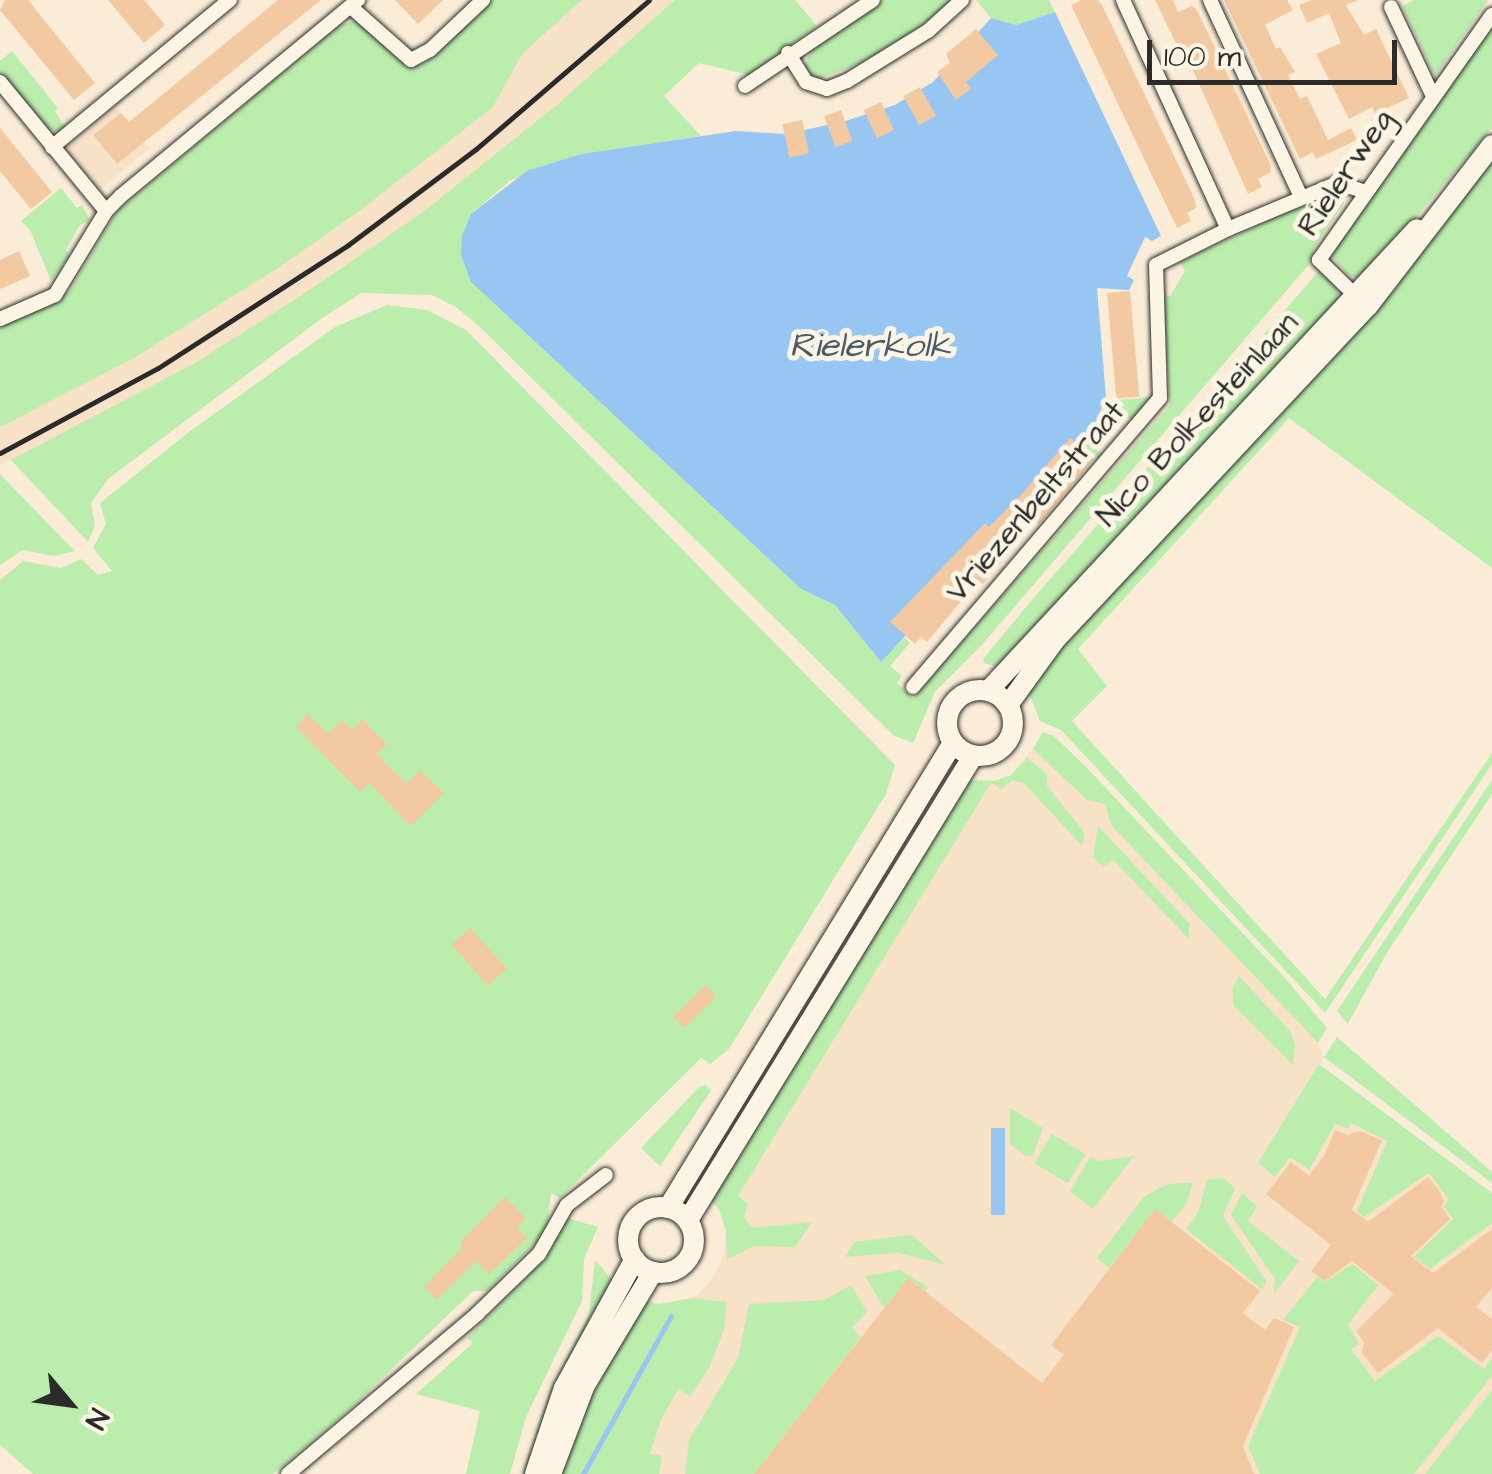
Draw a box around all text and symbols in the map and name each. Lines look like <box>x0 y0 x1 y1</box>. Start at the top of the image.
scale bar <box>1152 20 1402 82</box>
text: 100 m <box>1164 36 1241 78</box>
street label: Rielerweg <box>1290 102 1402 244</box>
street label: Nico Bolkesteinlaan <box>1089 305 1307 535</box>
water label: Rielerkolk <box>789 325 951 367</box>
street label: Vriezenbeltstraat <box>938 393 1134 611</box>
north arrow <box>20 1354 120 1454</box>
text: N <box>75 1402 118 1436</box>

